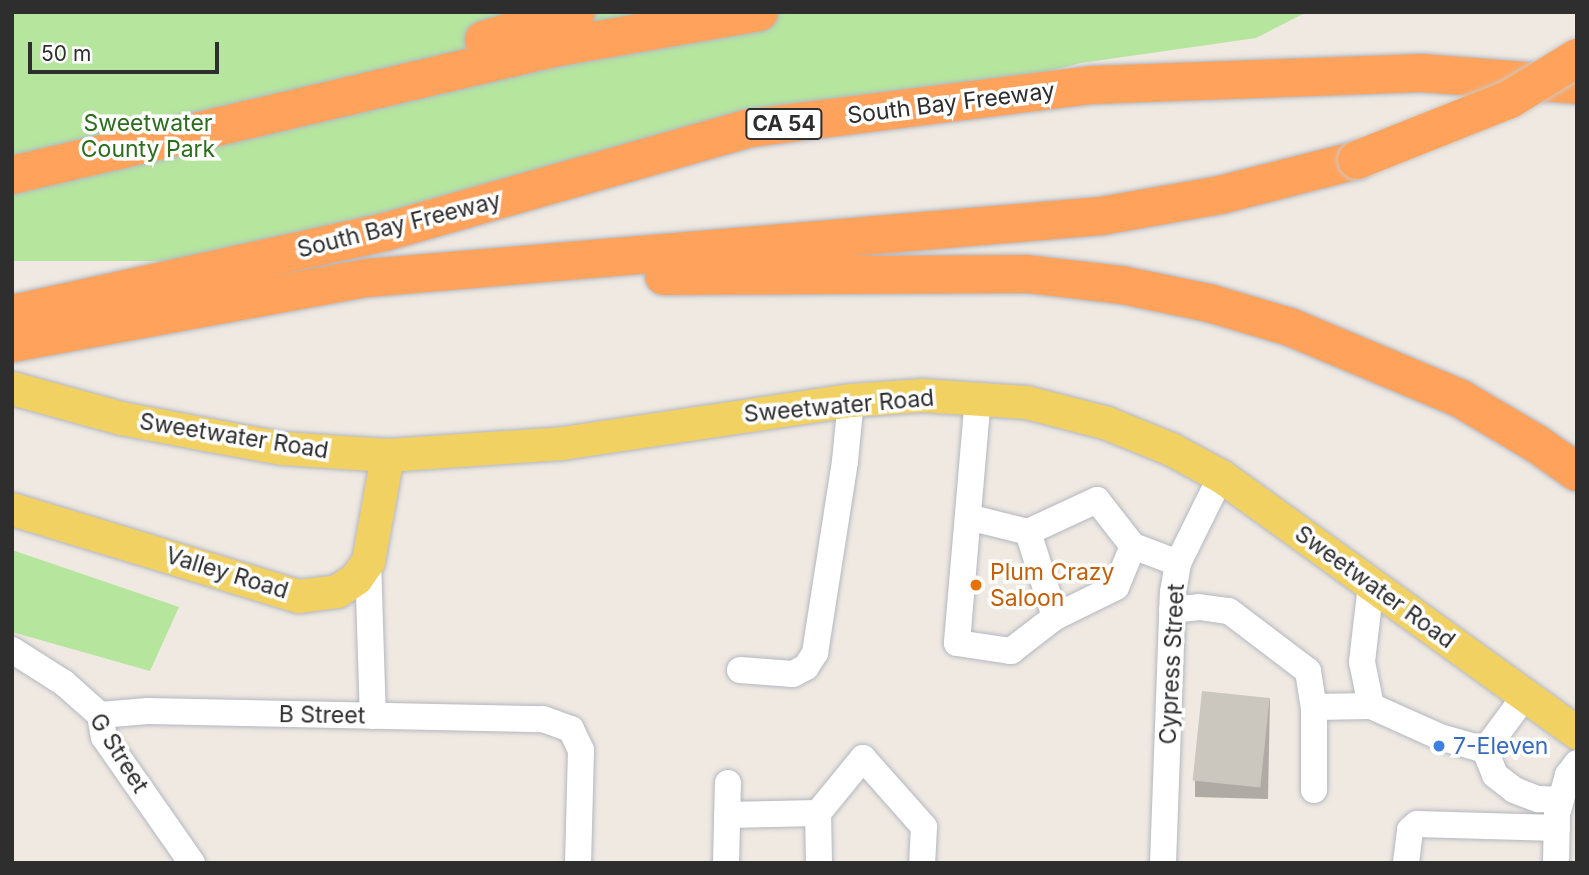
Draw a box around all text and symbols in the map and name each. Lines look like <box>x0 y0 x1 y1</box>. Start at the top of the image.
scale bar <box>32 28 222 72</box>
text: 50 m <box>41 41 91 66</box>
street label: South Bay Freeway <box>846 77 1056 129</box>
road number: CA 54 <box>744 106 824 142</box>
park label: Sweetwater County Park <box>81 109 215 163</box>
street label: South Bay Freeway <box>294 186 504 264</box>
street label: Sweetwater Road <box>743 384 935 428</box>
street label: Sweetwater Road <box>138 407 330 465</box>
street label: Sweetwater Road <box>1290 520 1460 654</box>
street label: Valley Road <box>162 541 292 605</box>
place label: Plum Crazy Saloon <box>990 558 1114 612</box>
marker: Plum Crazy Saloon <box>968 577 984 593</box>
street label: Cypress Street <box>1154 583 1190 745</box>
street label: B Street <box>279 700 365 730</box>
street label: G Street <box>84 708 154 798</box>
place label: 7-Eleven <box>1453 732 1548 760</box>
marker: 7-Eleven <box>1431 738 1447 754</box>

